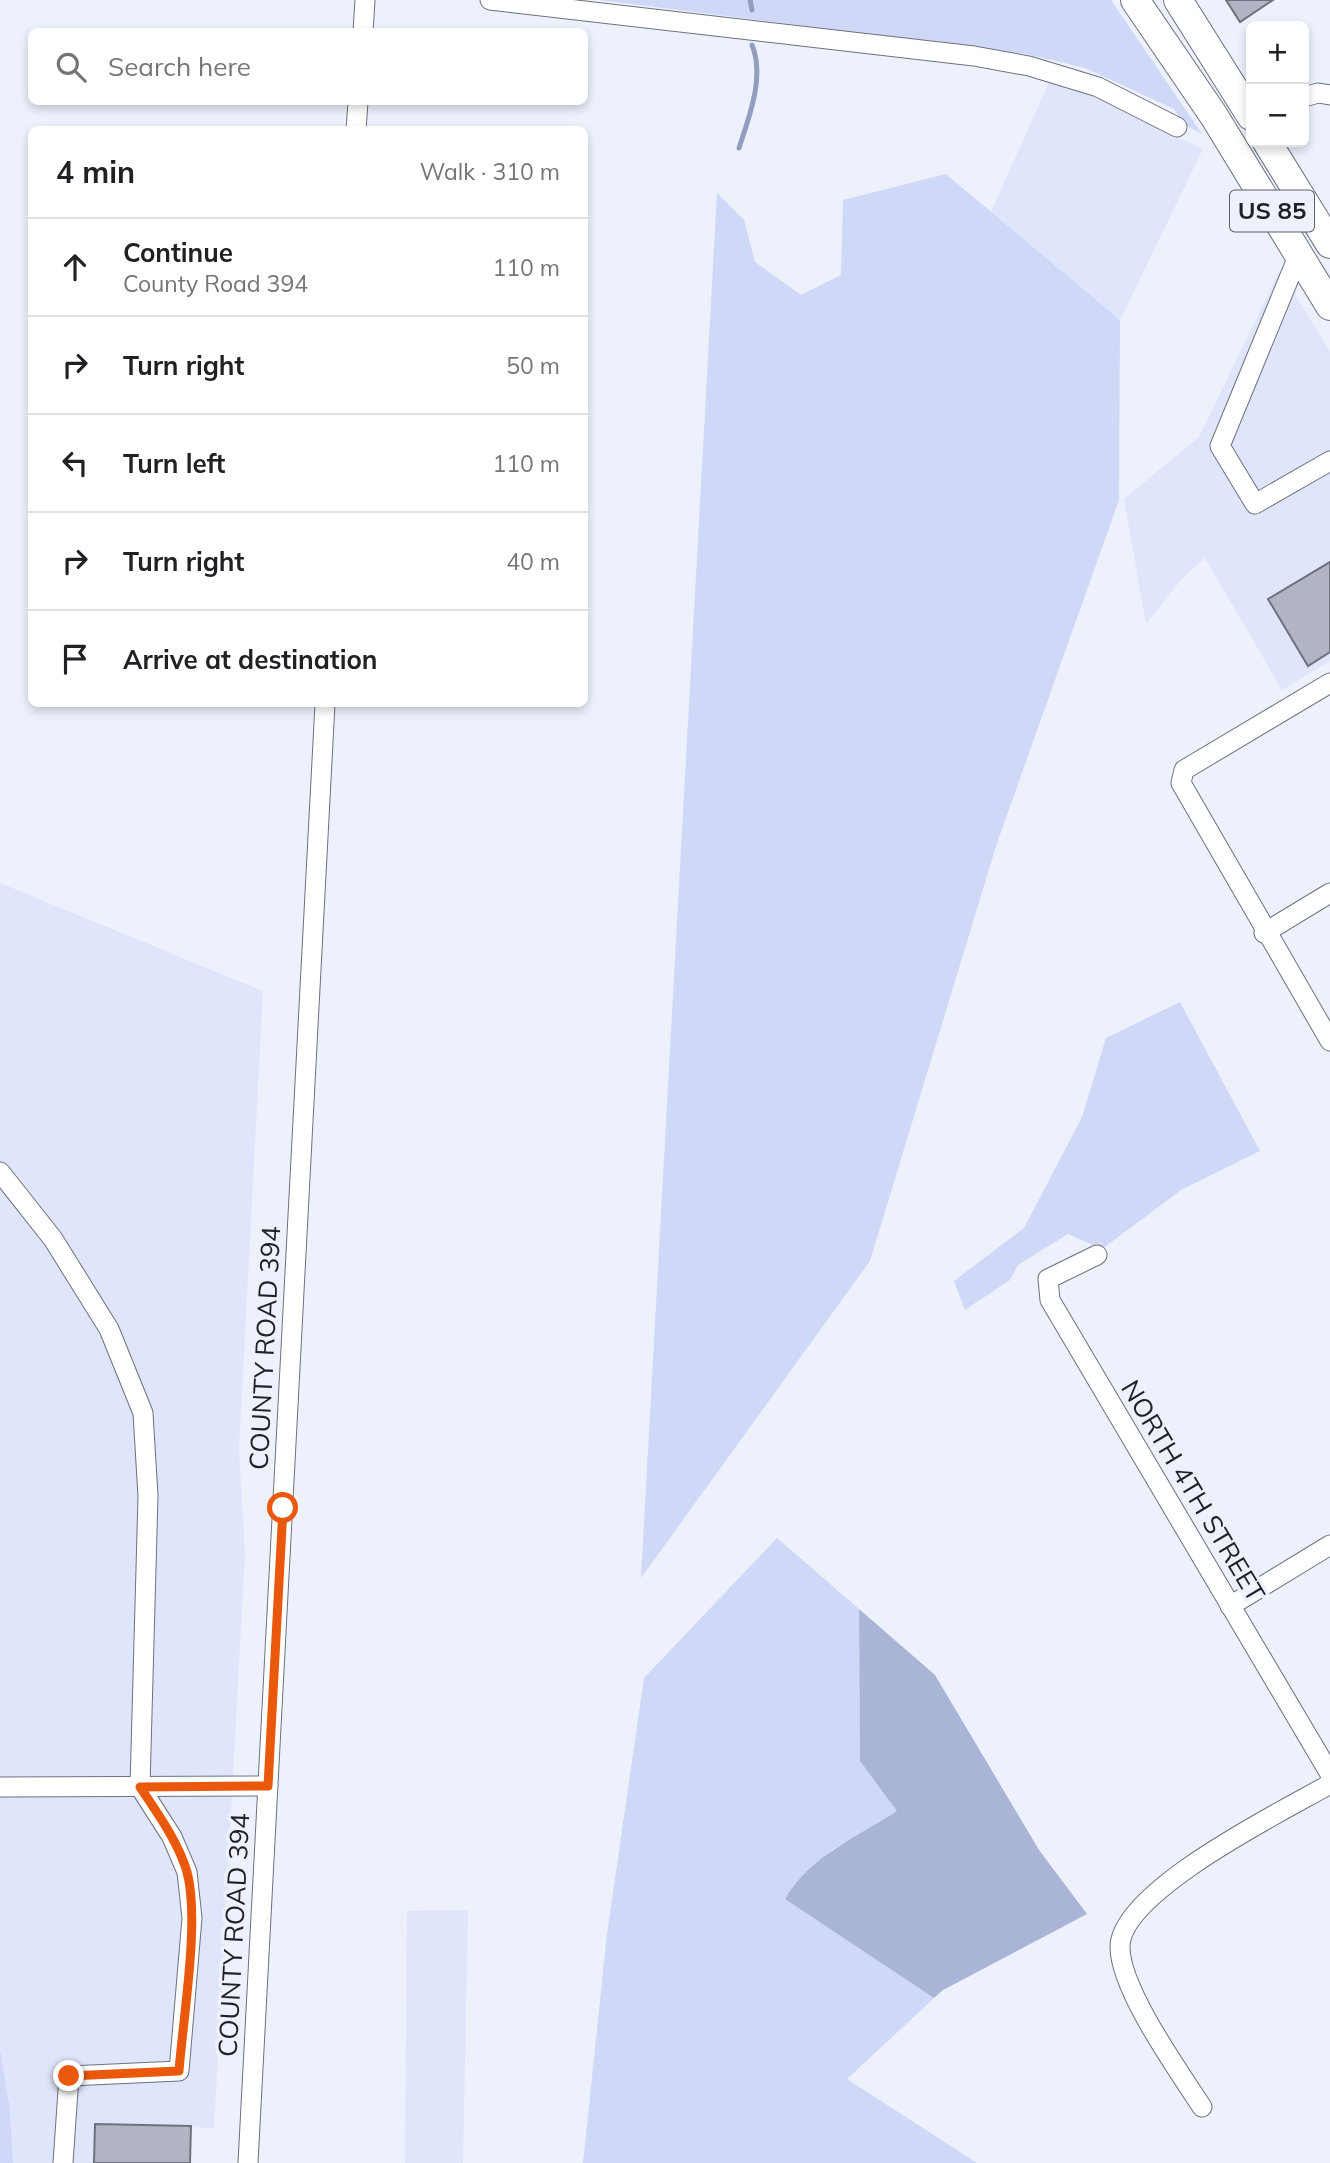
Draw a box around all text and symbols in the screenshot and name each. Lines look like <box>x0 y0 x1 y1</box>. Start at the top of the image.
map controls <box>1246 21 1309 147</box>
button: + <box>1246 21 1309 84</box>
search box <box>28 28 588 105</box>
icon: search <box>52 48 90 86</box>
text: Search here <box>108 50 251 83</box>
button: − <box>1246 84 1309 147</box>
text: 4 min <box>56 153 135 191</box>
text: Walk · 310 m <box>420 157 560 186</box>
road number: US 85 <box>1230 190 1314 232</box>
text: Continue <box>123 236 233 269</box>
icon: ahead <box>56 248 94 286</box>
text: 110 m <box>492 253 560 282</box>
text: County Road 394 <box>123 269 308 298</box>
icon: right <box>56 346 94 384</box>
text: Turn right <box>123 349 244 382</box>
text: 50 m <box>506 351 560 380</box>
icon: left <box>56 444 94 482</box>
text: Turn left <box>123 447 225 480</box>
text: 110 m <box>492 449 560 478</box>
icon: right <box>56 542 94 580</box>
text: Turn right <box>123 545 244 578</box>
text: 40 m <box>506 547 560 576</box>
icon: arrive <box>56 640 94 678</box>
text: Arrive at destination <box>123 643 378 676</box>
street label: COUNTY ROAD 394 <box>242 1225 287 1471</box>
street label: NORTH 4TH STREET <box>1114 1374 1273 1608</box>
route start <box>267 1492 298 1523</box>
street label: COUNTY ROAD 394 <box>211 1812 256 2058</box>
route end <box>53 2060 84 2091</box>

